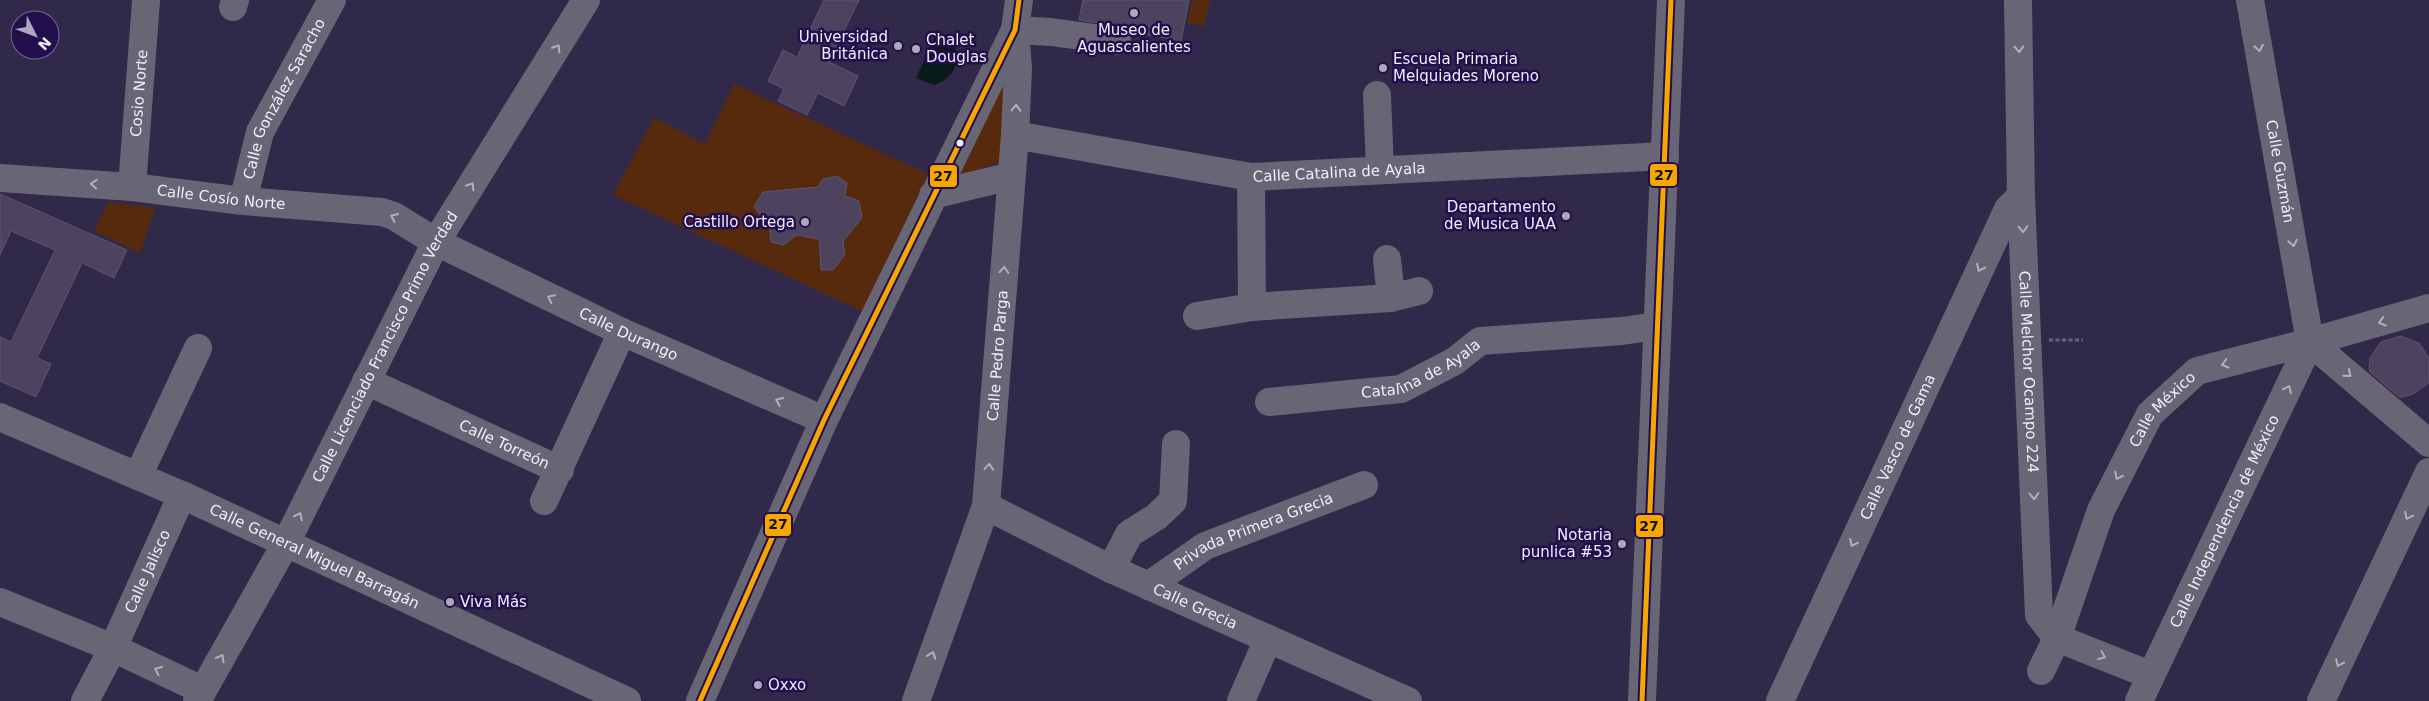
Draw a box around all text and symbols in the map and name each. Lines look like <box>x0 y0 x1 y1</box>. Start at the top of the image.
marker: Museo de Aguascalientes <box>1128 7 1140 19</box>
north arrow <box>10 10 60 60</box>
street label: Calle González Saracho <box>240 15 329 181</box>
place label: Museo de Aguascalientes <box>1077 21 1191 56</box>
place label: Universidad Británica <box>799 28 888 63</box>
place label: Chalet Douglas <box>926 31 987 66</box>
text: N <box>35 34 55 53</box>
marker: Universidad Británica <box>892 40 904 52</box>
marker: Chalet Douglas <box>910 43 922 55</box>
one-way arrow <box>550 44 560 53</box>
one-way arrow <box>2253 44 2263 52</box>
one-way arrow <box>2014 45 2024 53</box>
street label: Cosio Norte <box>127 49 151 137</box>
place label: Escuela Primaria Melquiades Moreno <box>1393 50 1539 85</box>
marker: Escuela Primaria Melquiades Moreno <box>1377 62 1389 74</box>
one-way arrow <box>1011 104 1022 112</box>
street label: Calle Guzmán <box>2262 118 2298 224</box>
unlabelled marker <box>955 138 965 148</box>
street label: Calle Catalina de Ayala <box>1252 159 1426 186</box>
line badge: 27 <box>1649 163 1678 187</box>
line badge: 27 <box>929 164 958 188</box>
text: 27 <box>1654 167 1674 183</box>
text: 27 <box>933 168 953 184</box>
one-way arrow <box>90 179 98 190</box>
street label: Calle Cosío Norte <box>156 181 286 213</box>
one-way arrow <box>465 182 474 191</box>
place label: Departamento de Musica UAA <box>1444 198 1557 233</box>
street label: Calle Licenciado Francisco Primo Verdad <box>309 208 462 486</box>
marker: Departamento de Musica UAA <box>1560 210 1572 222</box>
one-way arrow <box>390 213 399 224</box>
place label: Castillo Ortega <box>683 213 795 231</box>
marker: Castillo Ortega <box>799 216 811 228</box>
one-way arrow <box>2018 225 2029 233</box>
one-way arrow <box>2287 238 2297 247</box>
one-way arrow <box>1976 263 1987 272</box>
one-way arrow <box>998 266 1009 274</box>
street label: Calle Melchor Ocampo 224 <box>2015 270 2042 473</box>
street label: Calle Pedro Parga <box>984 289 1012 422</box>
one-way arrow <box>548 294 557 304</box>
street label: Calle Durango <box>576 304 681 364</box>
one-way arrow <box>2379 316 2387 326</box>
street label: Catalina de Ayala <box>1360 335 1484 402</box>
one-way arrow <box>2221 358 2230 369</box>
street label: Calle México <box>2126 368 2199 450</box>
one-way arrow <box>2342 368 2351 377</box>
street label: Calle Vasco de Gama <box>1856 371 1939 523</box>
one-way arrow <box>2282 385 2292 394</box>
one-way arrow <box>775 396 784 407</box>
street label: Calle Independencia de México <box>2166 412 2283 631</box>
street label: Calle Torreón <box>456 416 552 473</box>
one-way arrow <box>983 463 994 471</box>
one-way arrow <box>2114 470 2124 479</box>
street label: Privada Primera Grecia <box>1171 489 1336 574</box>
one-way arrow <box>2029 492 2040 500</box>
street label: Calle General Miguel Barragán <box>207 500 422 613</box>
one-way arrow <box>2404 511 2415 520</box>
one-way arrow <box>293 512 303 521</box>
line badge: 27 <box>764 513 792 537</box>
line badge: 27 <box>1635 514 1664 538</box>
text: 27 <box>768 516 788 532</box>
text: 27 <box>1639 518 1659 534</box>
place label: Notaria punlica #53 <box>1521 526 1612 561</box>
street label: Calle Jalisco <box>121 527 174 616</box>
marker: Notaria punlica #53 <box>1616 538 1628 550</box>
one-way arrow <box>1849 538 1860 547</box>
street label: Calle Grecia <box>1150 580 1240 633</box>
place label: Viva Más <box>460 593 527 611</box>
marker: Viva Más <box>444 596 456 608</box>
one-way arrow <box>2097 650 2106 660</box>
one-way arrow <box>926 651 936 660</box>
one-way arrow <box>214 655 224 664</box>
one-way arrow <box>2335 658 2346 667</box>
one-way arrow <box>154 665 163 676</box>
place label: Oxxo <box>768 676 806 694</box>
marker: Oxxo <box>752 679 764 691</box>

